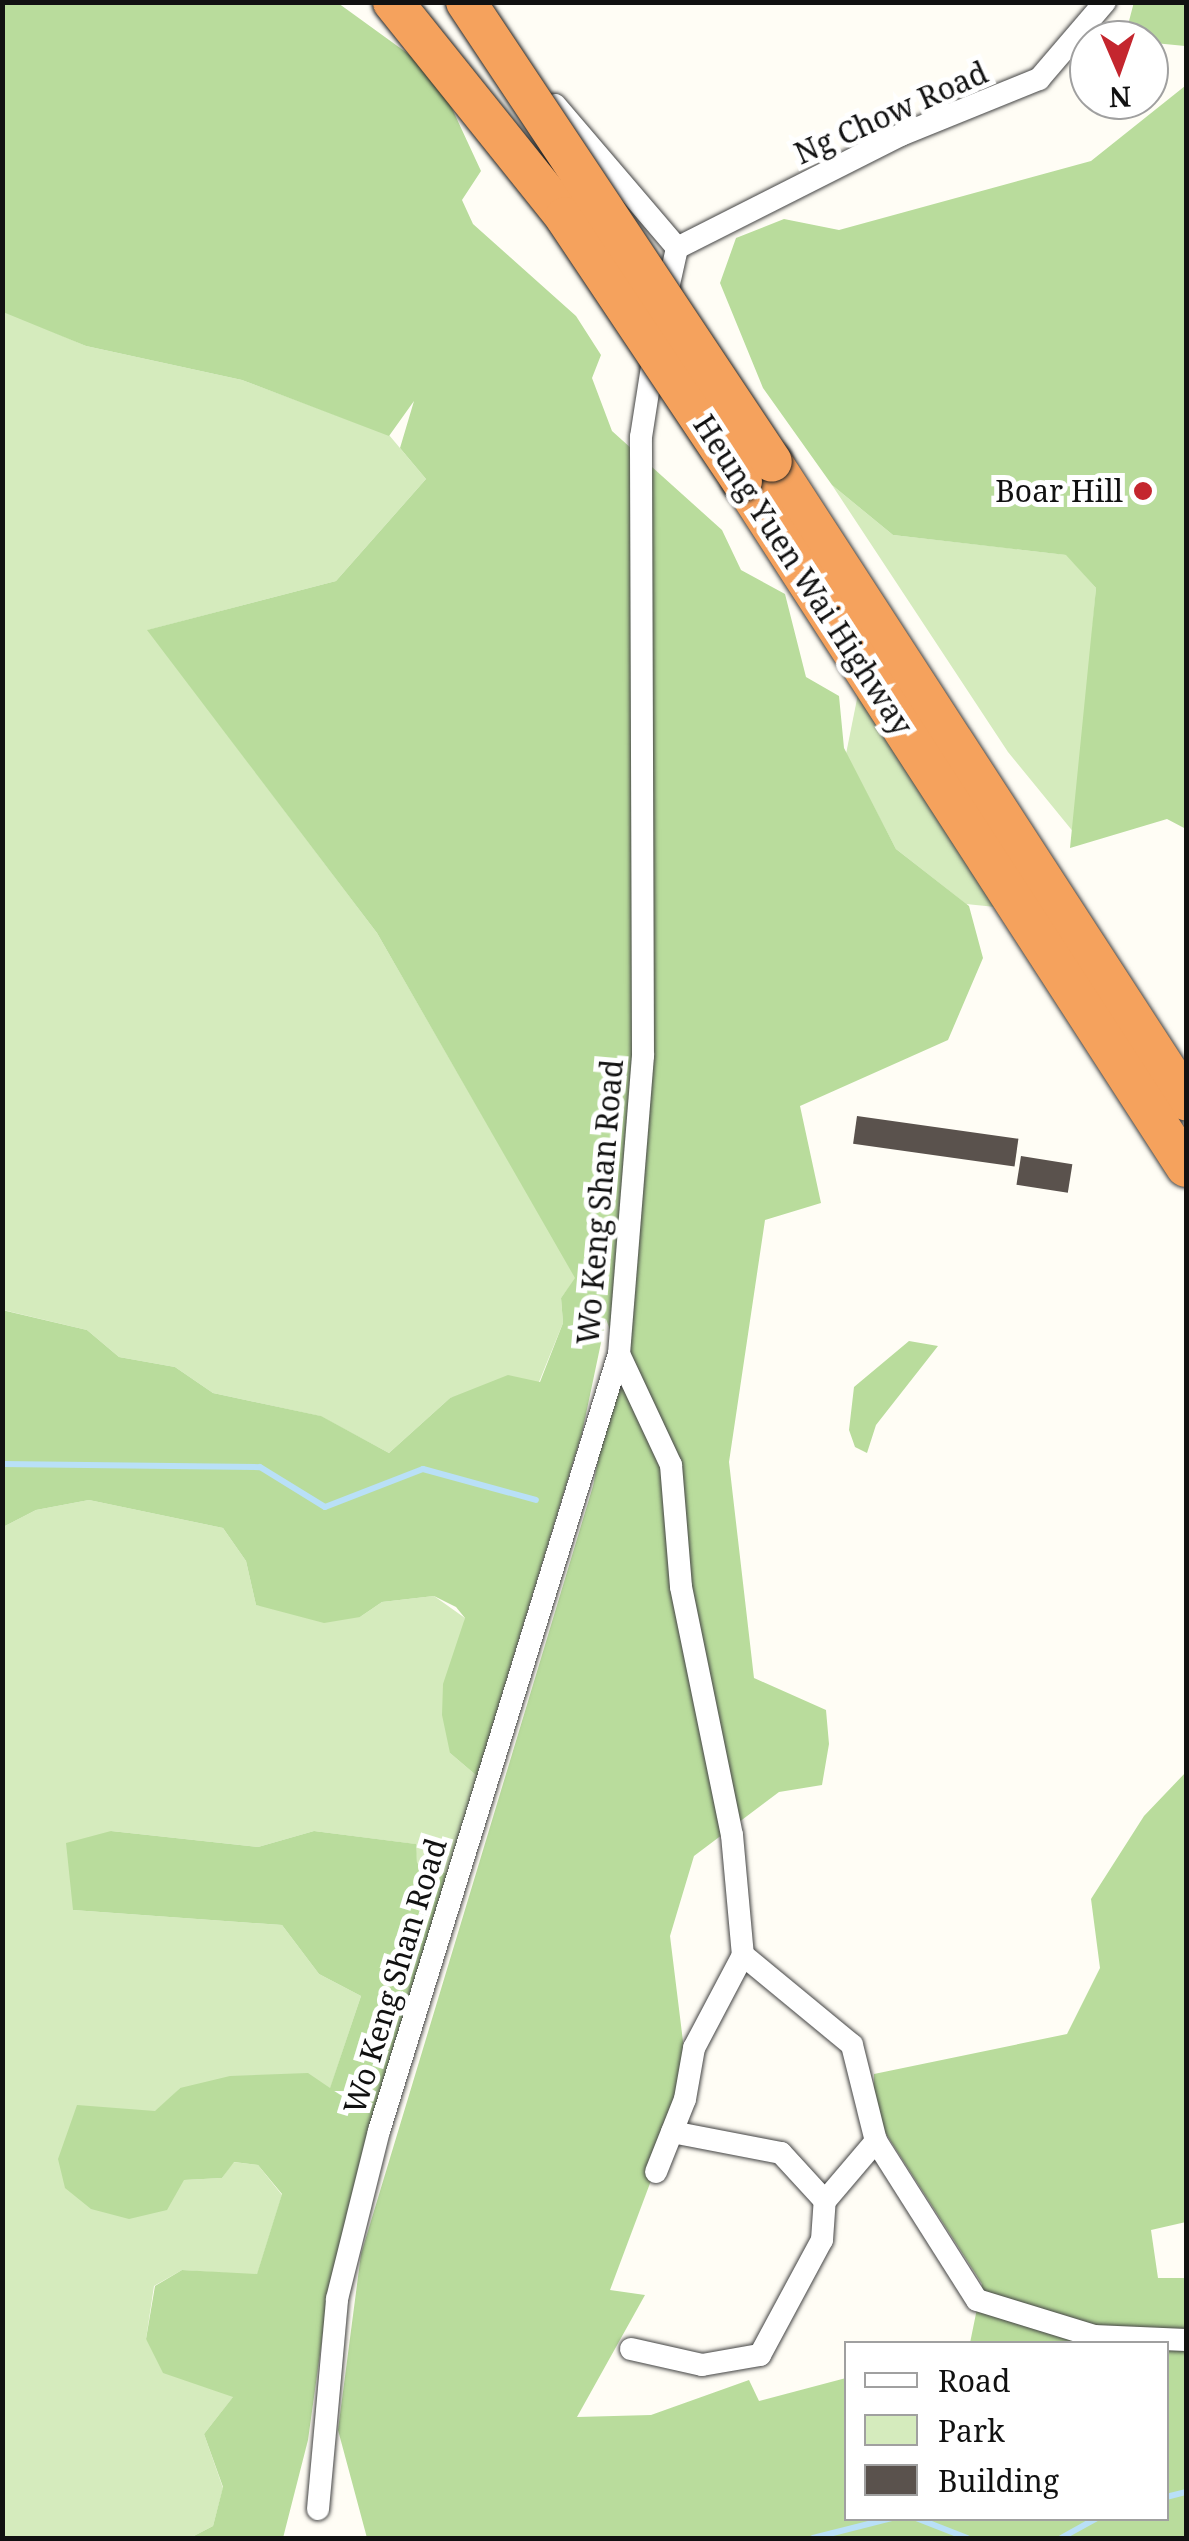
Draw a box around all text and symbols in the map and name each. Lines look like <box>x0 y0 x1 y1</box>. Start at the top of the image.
north arrow <box>1069 20 1169 120</box>
street label: Ng Chow Road <box>789 54 993 172</box>
text: N <box>1108 79 1132 117</box>
street label: Heung Yuen Wai Highway <box>686 408 920 742</box>
place label: Boar Hill <box>995 473 1123 509</box>
marker: Boar Hill <box>1132 480 1154 502</box>
street label: Wo Keng Shan Road <box>570 1058 630 1346</box>
street label: Wo Keng Shan Road <box>336 1834 454 2118</box>
legend <box>844 2341 1169 2521</box>
text: Road <box>938 2360 1010 2401</box>
text: Park <box>938 2410 1005 2451</box>
text: Building <box>938 2460 1059 2501</box>

